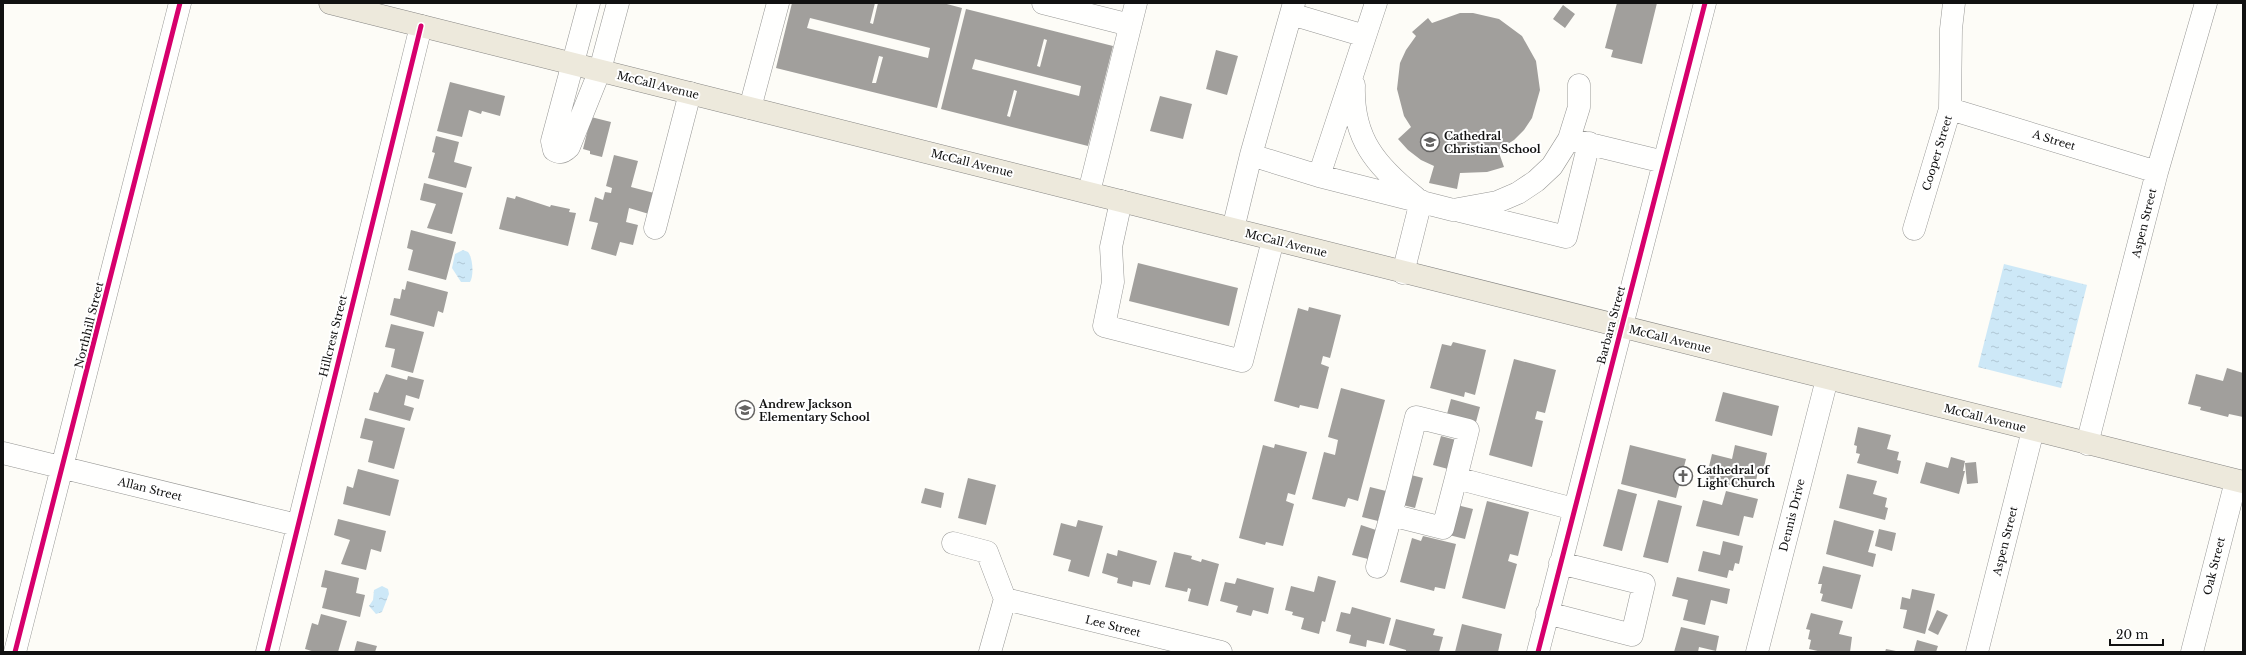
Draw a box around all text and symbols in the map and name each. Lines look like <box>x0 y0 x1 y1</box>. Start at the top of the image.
street label: McCall Avenue <box>615 68 701 102</box>
street label: Cooper Street <box>1919 113 1955 192</box>
street label: A Street <box>2030 127 2078 153</box>
place label: Cathedral Christian School <box>1444 129 1541 156</box>
school or university icon: Cathedral Christian School <box>1419 131 1441 153</box>
street label: McCall Avenue <box>929 146 1015 180</box>
street label: Aspen Street <box>2128 186 2160 260</box>
street label: McCall Avenue <box>1243 226 1329 260</box>
street label: Northhill Street <box>72 280 107 370</box>
street label: Barbara Street <box>1594 283 1628 366</box>
street label: Hillcrest Street <box>316 293 350 378</box>
street label: McCall Avenue <box>1627 322 1713 356</box>
place label: Andrew Jackson Elementary School <box>758 397 870 424</box>
school or university icon: Andrew Jackson Elementary School <box>734 399 756 421</box>
street label: McCall Avenue <box>1942 401 2028 435</box>
place label: Cathedral of Light Church <box>1697 463 1775 490</box>
church icon: Cathedral of Light Church <box>1672 465 1694 487</box>
street label: Allan Street <box>116 474 184 504</box>
street label: Dennis Drive <box>1776 477 1808 553</box>
street label: Aspen Street <box>1989 504 2021 578</box>
street label: Oak Street <box>2200 535 2228 596</box>
street label: Lee Street <box>1084 612 1143 640</box>
scale bar <box>2110 621 2163 647</box>
text: 20 m <box>2116 627 2148 642</box>

